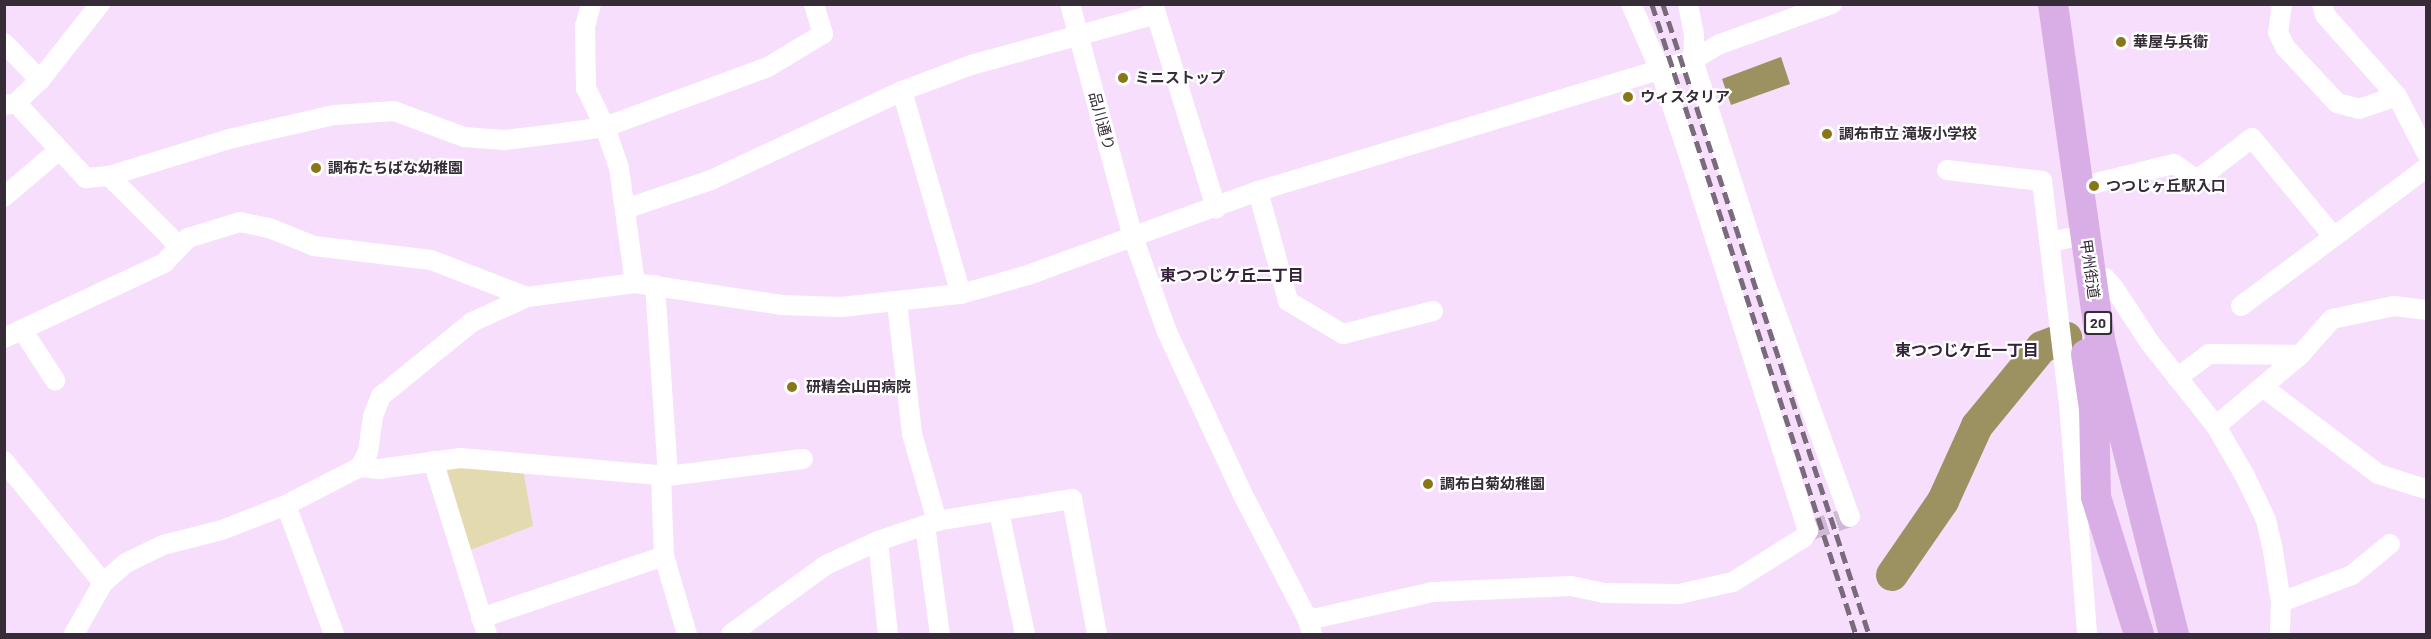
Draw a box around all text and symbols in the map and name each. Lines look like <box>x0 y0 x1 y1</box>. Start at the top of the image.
place label: 華屋与兵衛 <box>2133 33 2208 51</box>
marker: 華屋与兵衛 <box>2114 35 2128 49</box>
place label: ミニストップ <box>1135 69 1225 87</box>
marker: ミニストップ <box>1116 71 1130 85</box>
place label: ウィスタリア <box>1640 88 1730 106</box>
street label: 品川通り <box>1086 90 1118 152</box>
marker: ウィスタリア <box>1621 90 1635 104</box>
place label: 調布市立 滝坂小学校 <box>1839 125 1977 143</box>
marker: 調布市立 滝坂小学校 <box>1820 127 1834 141</box>
place label: 調布たちばな幼稚園 <box>328 159 463 177</box>
marker: 調布たちばな幼稚園 <box>309 161 323 175</box>
place label: つつじヶ丘駅入口 <box>2106 177 2226 195</box>
marker: つつじヶ丘駅入口 <box>2087 179 2101 193</box>
street label: 甲州街道 <box>2077 238 2103 300</box>
district label: 東つつじケ丘二丁目 <box>1160 265 1304 285</box>
road number: 20 <box>2083 312 2113 334</box>
district label: 東つつじケ丘一丁目 <box>1895 340 2039 360</box>
marker: 研精会山田病院 <box>783 378 801 396</box>
place label: 研精会山田病院 <box>806 378 911 396</box>
place label: 調布白菊幼稚園 <box>1440 475 1545 493</box>
marker: 調布白菊幼稚園 <box>1421 477 1435 491</box>

